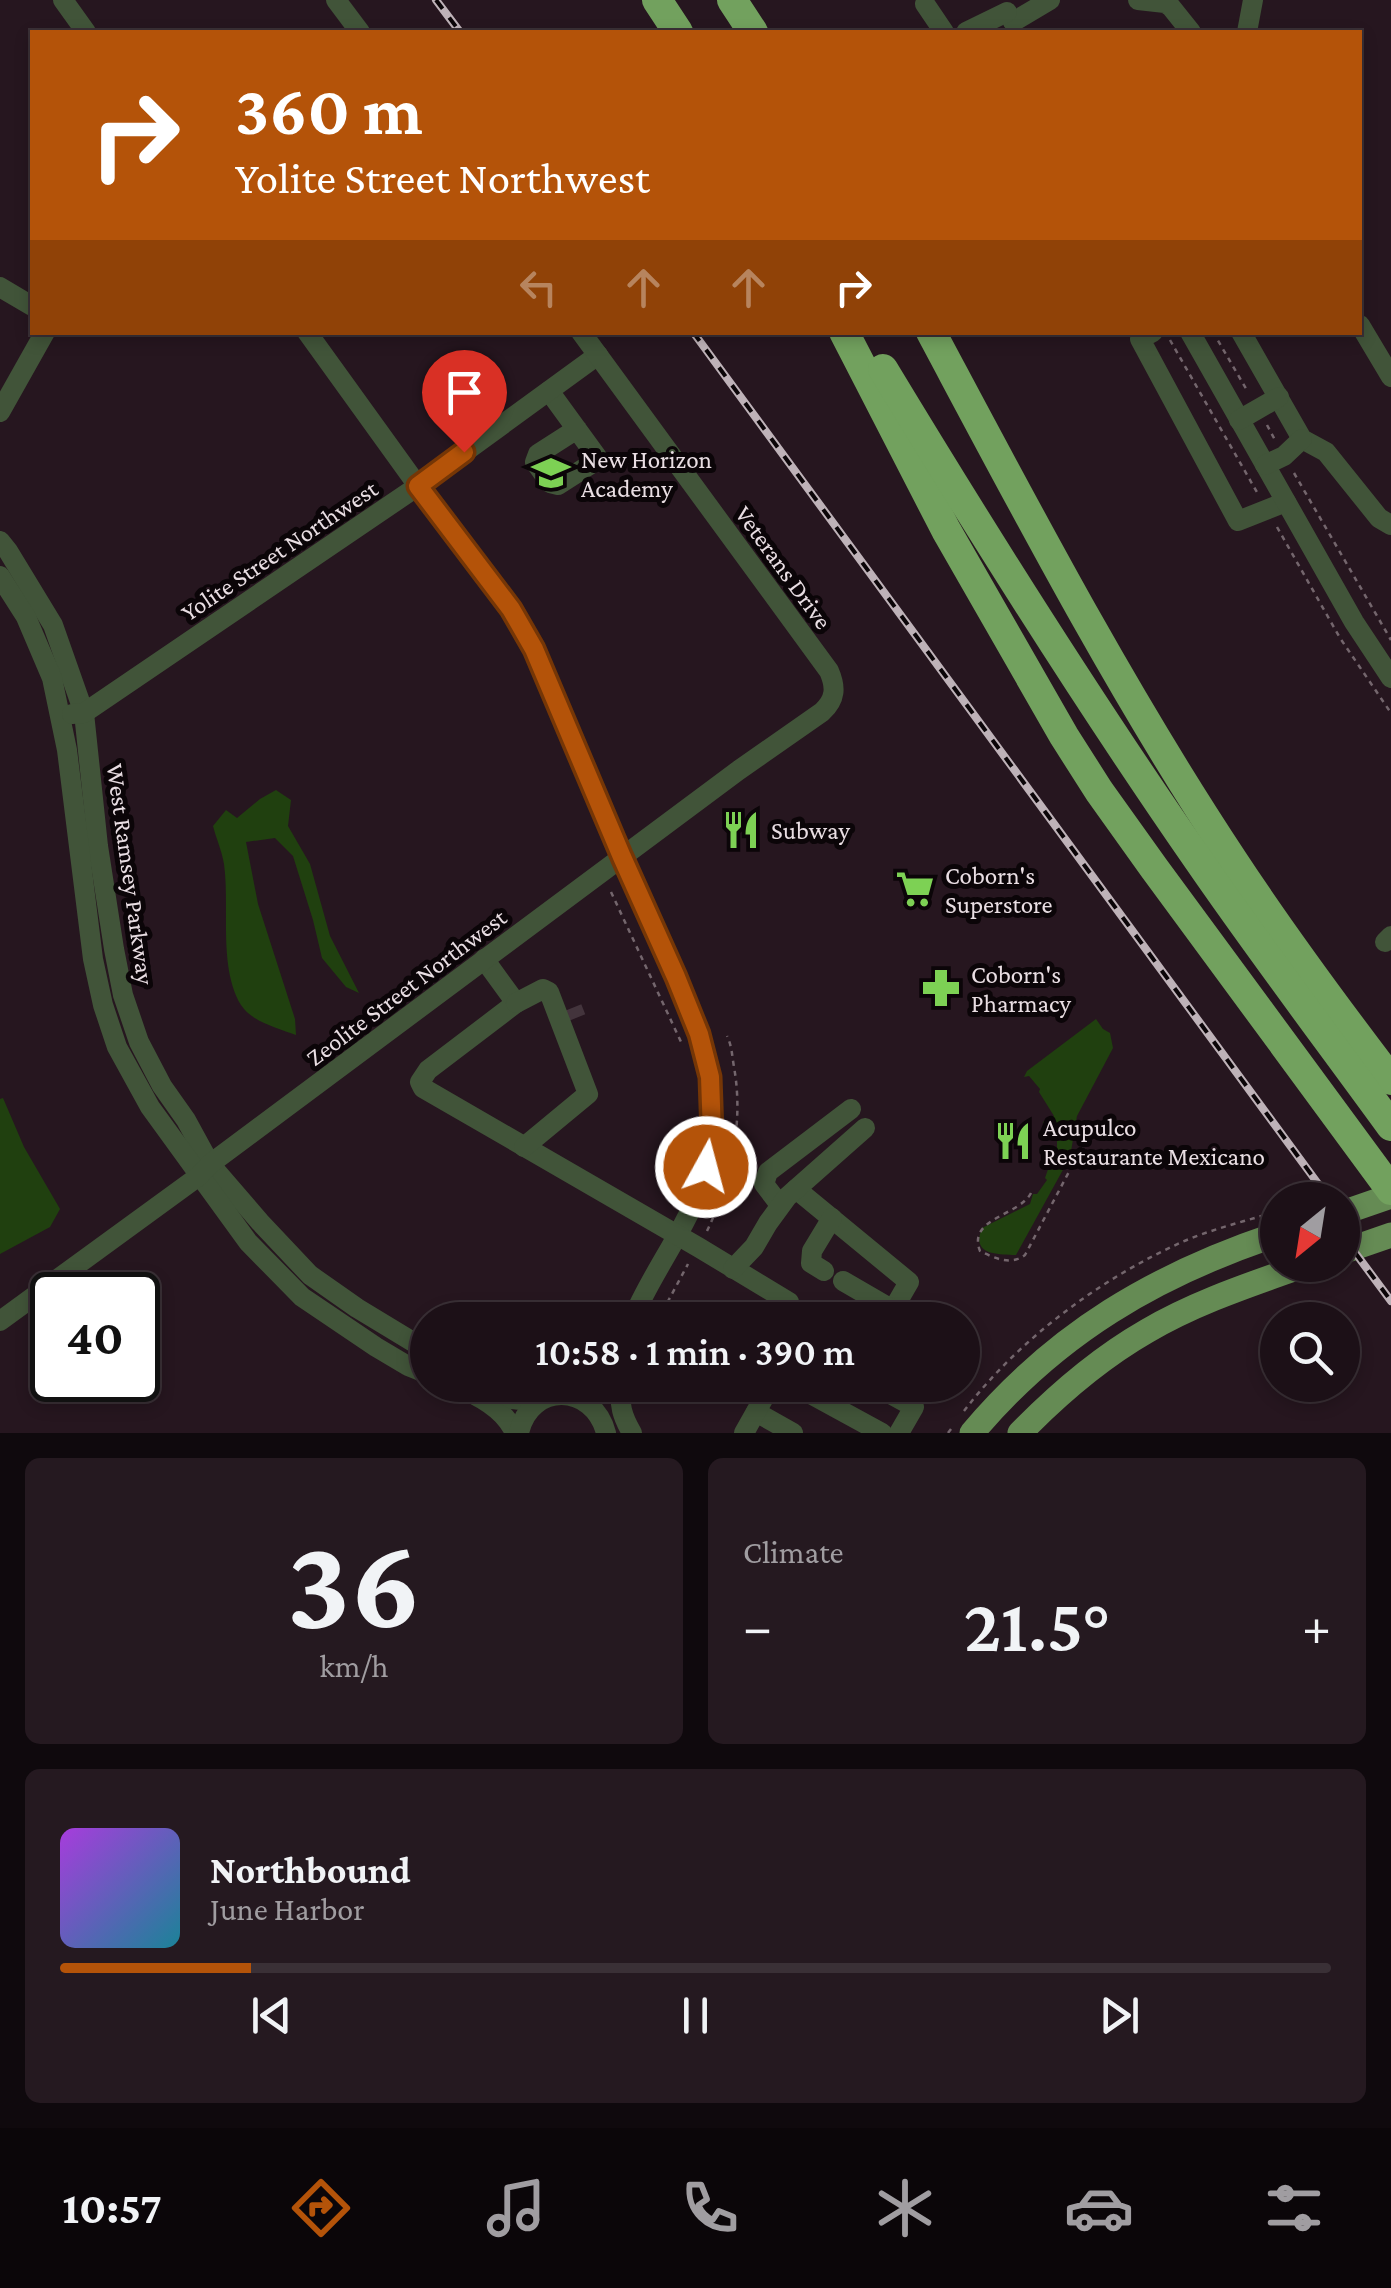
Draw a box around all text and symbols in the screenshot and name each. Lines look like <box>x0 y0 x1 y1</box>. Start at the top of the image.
icon: right <box>70 70 200 200</box>
text: 360 m <box>235 71 423 149</box>
text: Yolite Street Northwest <box>235 153 650 203</box>
icon: left <box>511 260 566 315</box>
icon: ahead <box>616 260 671 315</box>
icon: ahead <box>721 260 776 315</box>
icon: right <box>826 260 881 315</box>
pin <box>422 350 507 453</box>
icon: arrive <box>437 365 492 420</box>
place label: New Horizon Academy <box>581 446 712 503</box>
school or university icon: New Horizon Academy <box>530 452 572 494</box>
street label: Yolite Street Northwest <box>176 474 383 626</box>
street label: Veterans Drive <box>730 500 837 634</box>
street label: West Ramsey Parkway <box>101 762 159 987</box>
restaurant icon: Subway <box>720 809 762 851</box>
place label: Subway <box>771 817 850 845</box>
place label: Coborn's Superstore <box>945 862 1052 919</box>
supermarket icon: Coborn's Superstore <box>894 868 936 910</box>
street label: Zeolite Street Northwest <box>301 903 512 1071</box>
place label: Coborn's Pharmacy <box>971 961 1071 1018</box>
pharmacy icon: Coborn's Pharmacy <box>920 967 962 1009</box>
place label: Acupulco Restaurante Mexicano <box>1043 1114 1265 1170</box>
position arrow <box>654 1115 758 1219</box>
restaurant icon: Acupulco Restaurante Mexicano <box>992 1120 1034 1162</box>
north arrow <box>1260 1182 1360 1282</box>
map controls <box>1260 1182 1360 1402</box>
speed limit sign: 40 <box>30 1272 160 1402</box>
button: search <box>1260 1302 1360 1402</box>
text: 10:58 · 1 min · 390 m <box>535 1331 855 1373</box>
text: 36 <box>287 1510 421 1655</box>
text: Climate <box>743 1534 844 1570</box>
text: 21.5° <box>964 1584 1110 1667</box>
text: − <box>743 1596 772 1657</box>
text: + <box>1302 1596 1331 1657</box>
text: km/h <box>320 1648 389 1684</box>
text: Northbound <box>210 1849 411 1891</box>
text: June Harbor <box>210 1891 365 1927</box>
icon: previous <box>244 1988 299 2043</box>
icon: pause <box>668 1988 723 2043</box>
icon: next <box>1092 1988 1147 2043</box>
icon: directions <box>286 2173 356 2243</box>
icon: music <box>481 2173 551 2243</box>
icon: phone <box>675 2173 745 2243</box>
icon: climate <box>870 2173 940 2243</box>
icon: car <box>1064 2173 1134 2243</box>
icon: filters <box>1259 2173 1329 2243</box>
text: 10:57 <box>62 2183 162 2233</box>

